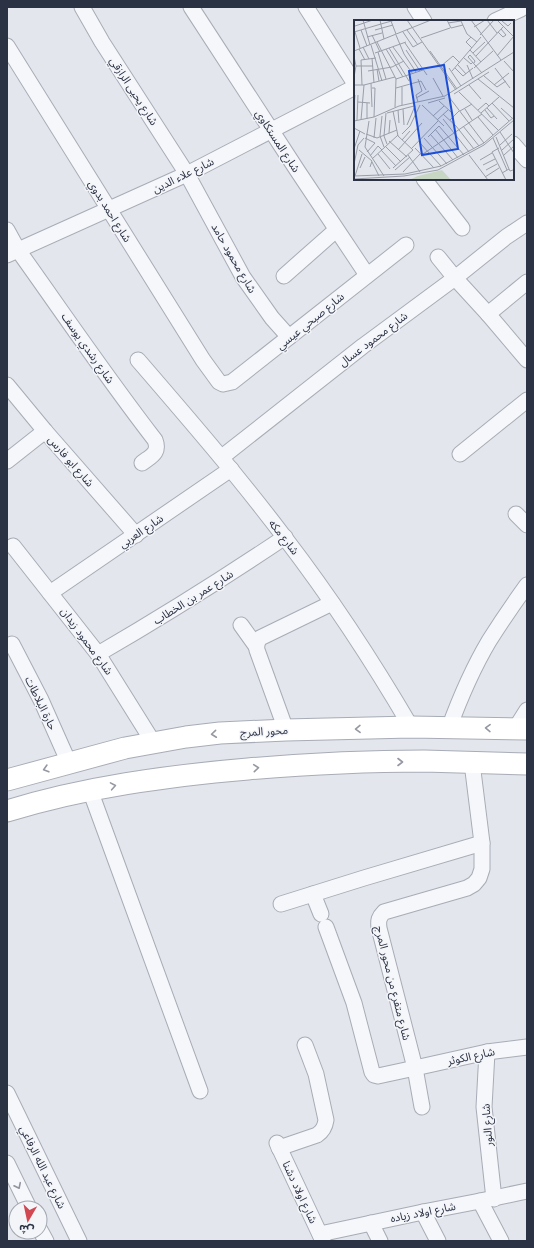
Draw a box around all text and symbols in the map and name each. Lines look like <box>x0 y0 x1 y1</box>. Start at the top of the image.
inset map <box>354 20 514 180</box>
street label: شارع يحيى الرازقي <box>105 54 162 130</box>
street label: شارع المستكاوي <box>250 107 304 177</box>
street label: شارع علاء الدين <box>150 154 217 197</box>
street label: شارع احمد بدوي <box>83 177 135 246</box>
street label: شارع محمود حامد <box>208 221 260 296</box>
street label: شارع صبحي عيسي <box>273 289 349 355</box>
street label: شارع محمود عسال <box>336 308 411 370</box>
street label: شارع رشدي يوسف <box>56 310 118 388</box>
street label: شارع ابو فارس <box>44 433 97 490</box>
street label: شارع العربي <box>116 511 168 553</box>
street label: شارع مكه <box>265 517 302 558</box>
street label: شارع عمر بن الخطاب <box>150 567 237 628</box>
street label: شارع محمود زيدان <box>57 605 116 678</box>
street label: حارة البلاطات <box>22 674 60 733</box>
street label: محور المرج <box>240 723 289 740</box>
one-way arrow <box>355 724 361 733</box>
one-way arrow <box>485 724 491 732</box>
one-way arrow <box>211 729 217 738</box>
one-way arrow <box>397 758 403 766</box>
one-way arrow <box>43 764 50 773</box>
one-way arrow <box>253 764 259 773</box>
one-way arrow <box>110 782 116 791</box>
street label: شارع متفرع من محور المرج <box>371 924 414 1042</box>
street label: شارع الكوثر <box>445 1044 497 1069</box>
street label: شارع النور <box>478 1103 497 1148</box>
street label: شارع عبد الله الرفاعي <box>15 1123 69 1212</box>
street label: شارع اولاد دشنا <box>279 1159 321 1226</box>
one-way arrow <box>13 1181 21 1189</box>
street label: شارع اولاد زياده <box>389 1199 457 1226</box>
north arrow <box>8 1200 48 1240</box>
text: ش <box>18 1222 35 1238</box>

